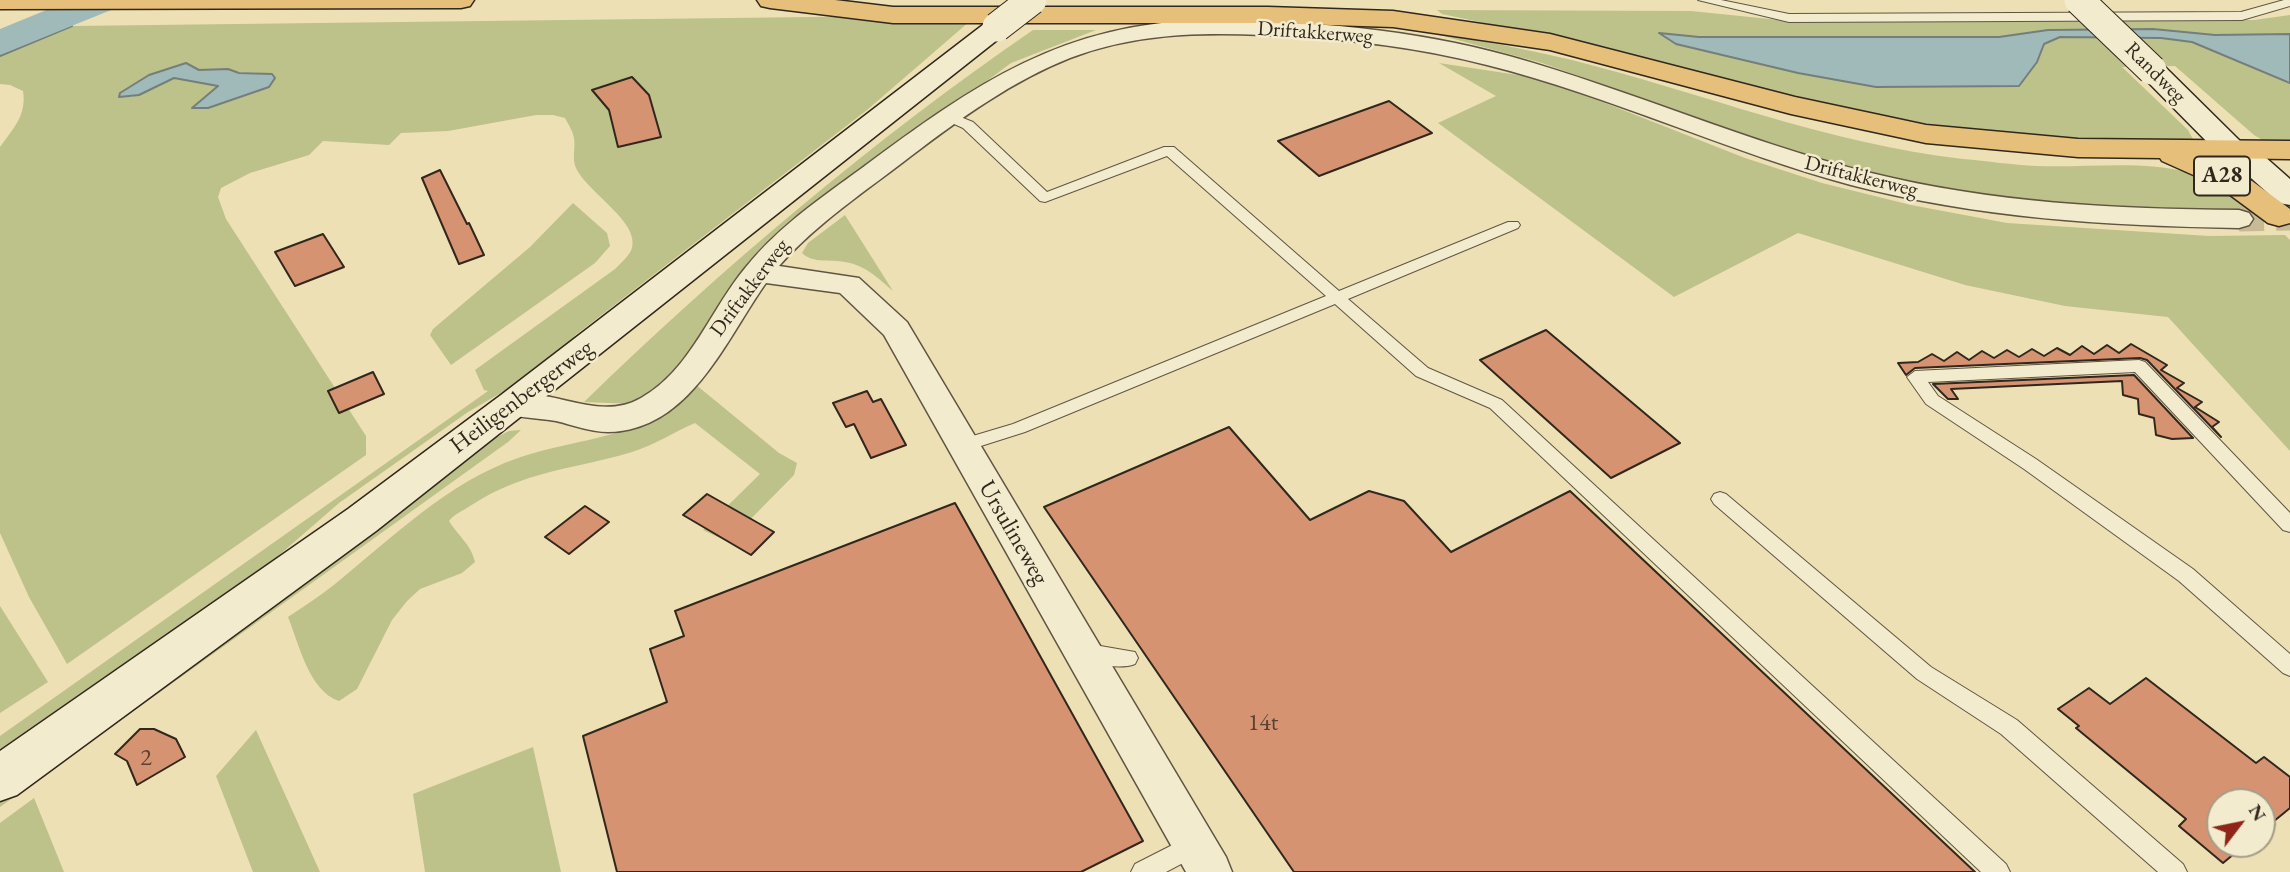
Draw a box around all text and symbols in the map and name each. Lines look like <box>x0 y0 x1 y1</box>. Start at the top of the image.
street label: Driftakkerweg <box>1256 16 1374 50</box>
street label: Randweg <box>2119 37 2191 109</box>
street label: Driftakkerweg <box>1802 151 1920 203</box>
road number: A28 <box>2194 156 2250 196</box>
street label: Driftakkerweg <box>705 234 795 342</box>
street label: Heiligenbergerweg <box>445 334 599 460</box>
street label: Ursulineweg <box>972 476 1054 590</box>
house number: 14t <box>1248 709 1278 737</box>
house number: 2 <box>140 744 152 772</box>
north arrow <box>2206 788 2276 858</box>
text: N <box>2243 800 2272 826</box>

